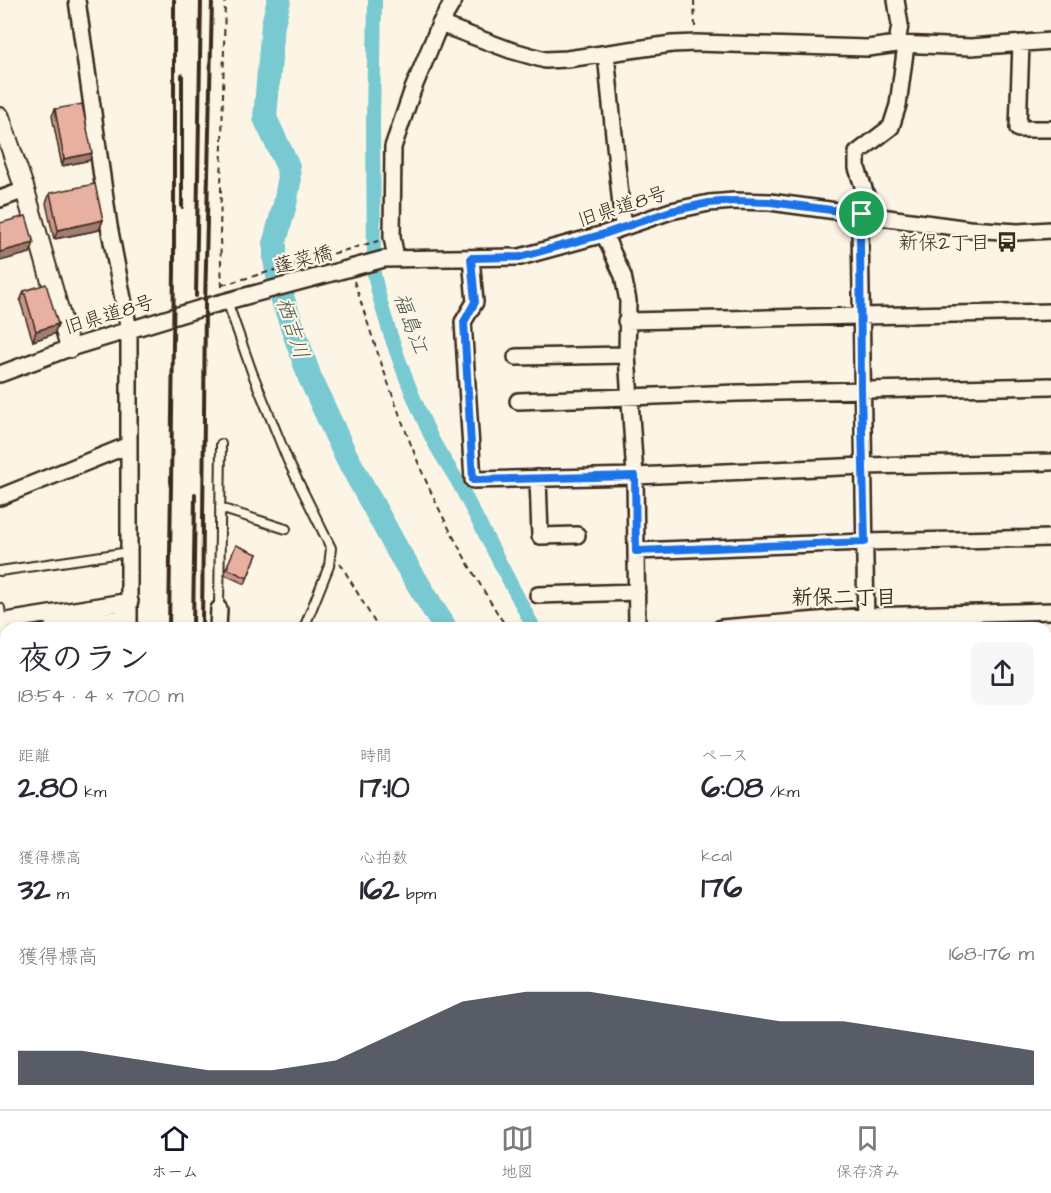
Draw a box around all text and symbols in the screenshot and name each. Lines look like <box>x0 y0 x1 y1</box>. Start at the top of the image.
street label: 旧県道8号 <box>574 179 671 235</box>
pin <box>836 188 887 239</box>
icon: arrive <box>845 197 878 230</box>
place label: 新保2丁目 <box>899 229 990 257</box>
bus stop icon: 新保2丁目 <box>995 230 1019 254</box>
street label: 蓬菜橋 <box>271 239 336 281</box>
street label: 旧県道8号 <box>61 288 158 342</box>
water label: 福島江 <box>386 289 435 359</box>
water label: 栖吉川 <box>269 294 316 363</box>
district label: 新保二丁目 <box>792 583 897 612</box>
text: 夜のラン <box>18 636 150 682</box>
button: share <box>971 642 1034 705</box>
text: 18:54 · 4 × 700 m <box>18 682 184 710</box>
text: 距離 <box>18 745 50 767</box>
text: 時間 <box>360 745 392 767</box>
text: ペース <box>701 745 748 767</box>
text: 2.80 <box>18 767 78 809</box>
text: 17:10 <box>360 767 410 809</box>
text: 6:08 <box>701 767 764 809</box>
text: km <box>78 781 106 803</box>
text: /km <box>764 781 800 803</box>
text: kcal <box>701 845 732 867</box>
text: 獲得標高 <box>18 847 82 869</box>
text: 心拍数 <box>360 847 408 869</box>
text: 176 <box>701 867 742 909</box>
text: 32 <box>18 869 50 911</box>
text: 162 <box>360 869 399 911</box>
text: m <box>50 883 69 905</box>
text: bpm <box>399 883 436 905</box>
text: 168–176 m <box>949 940 1034 968</box>
text: 獲得標高 <box>18 943 98 971</box>
tab: ホーム <box>151 1122 198 1183</box>
tab: 地図 <box>501 1122 534 1183</box>
tab: 保存済み <box>836 1122 900 1183</box>

